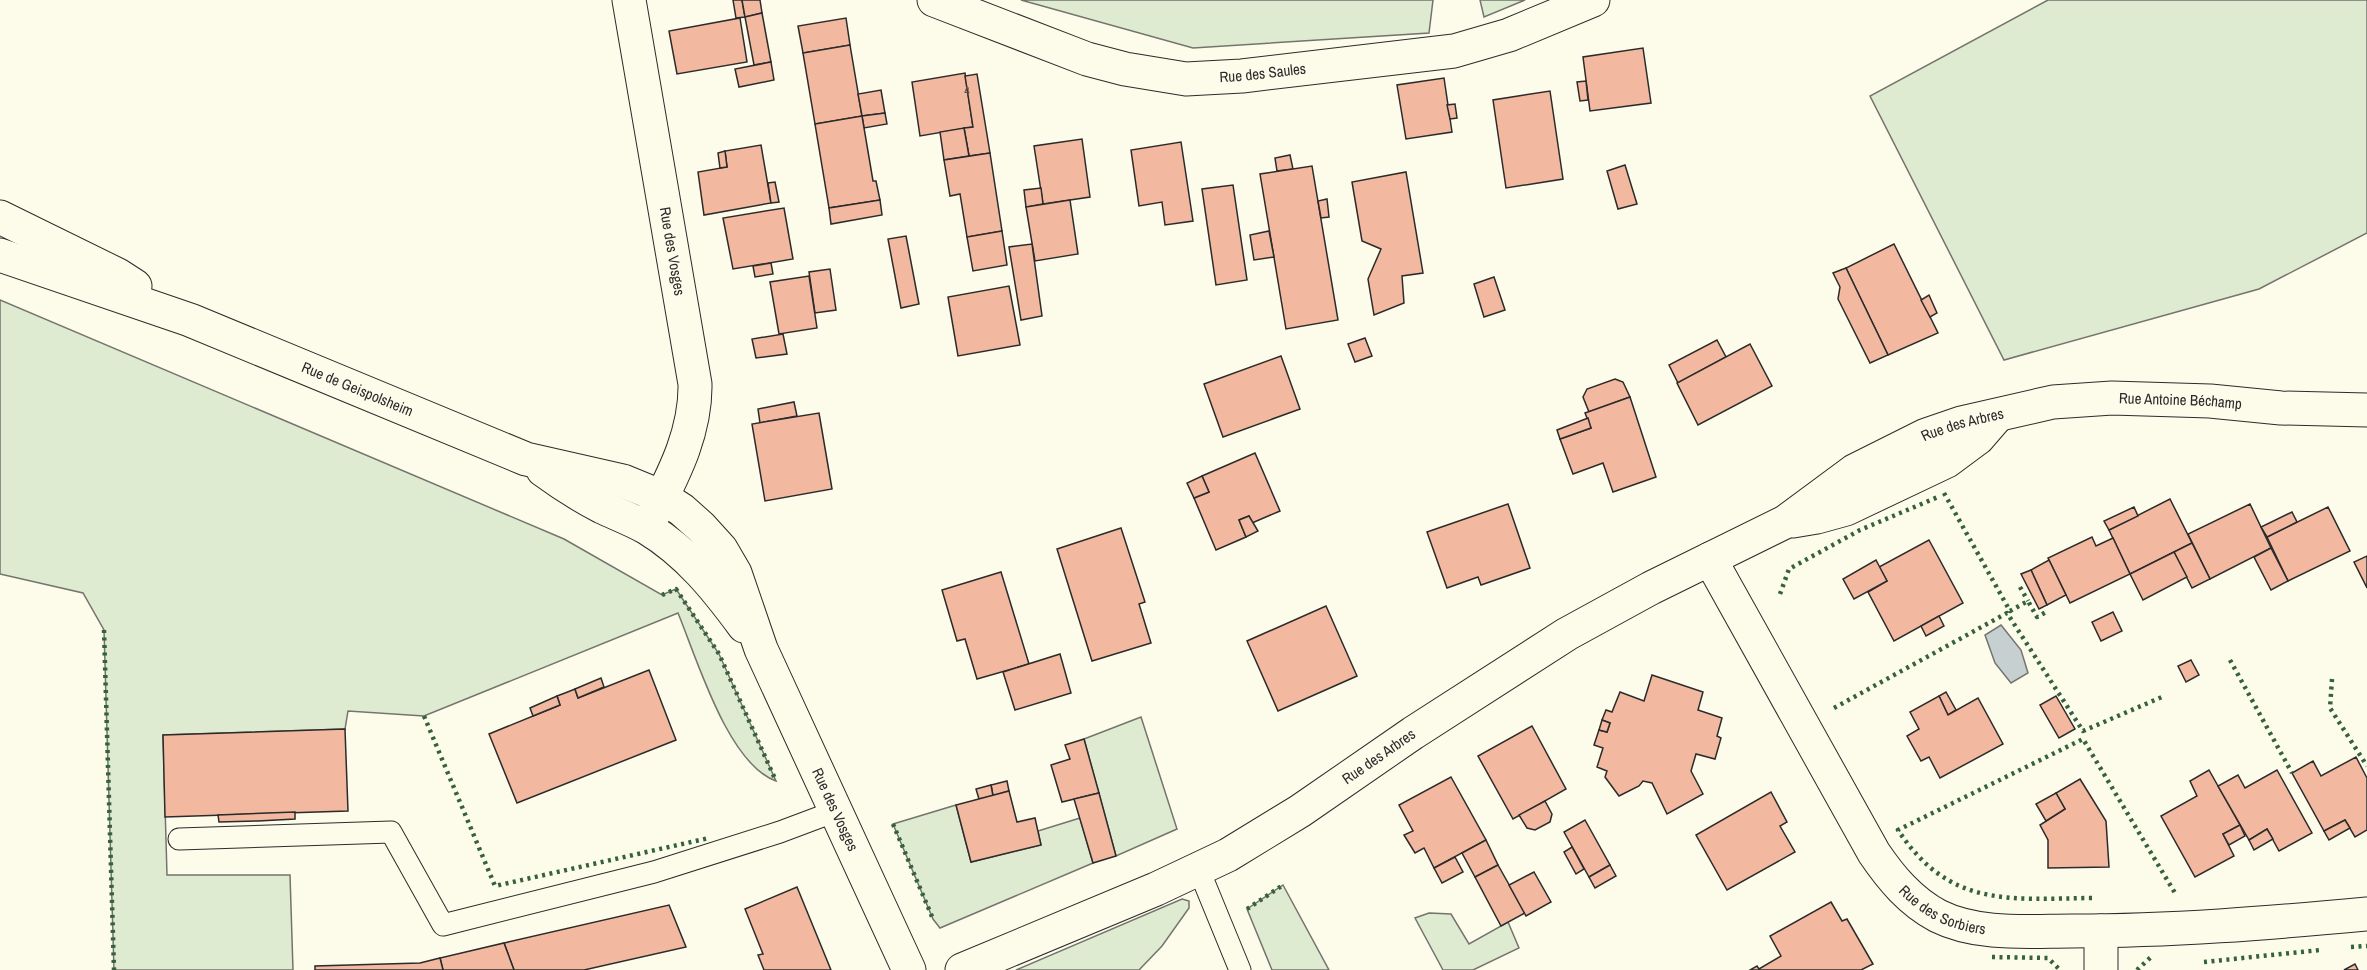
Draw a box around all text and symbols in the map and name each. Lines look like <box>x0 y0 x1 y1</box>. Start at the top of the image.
street label: Rue des Saules <box>1219 58 1307 87</box>
house number: 4 <box>964 83 970 99</box>
street label: Rue des Vosges <box>655 205 691 297</box>
street label: Rue de Geispolsheim <box>299 356 417 421</box>
street label: Rue Antoine Béchamp <box>2119 387 2243 414</box>
street label: Rue des Arbres <box>1917 403 2006 446</box>
street label: Rue des Arbres <box>1338 723 1419 789</box>
street label: Rue des Vosges <box>807 764 864 854</box>
street label: Rue des Sorbiers <box>1894 880 1987 939</box>

